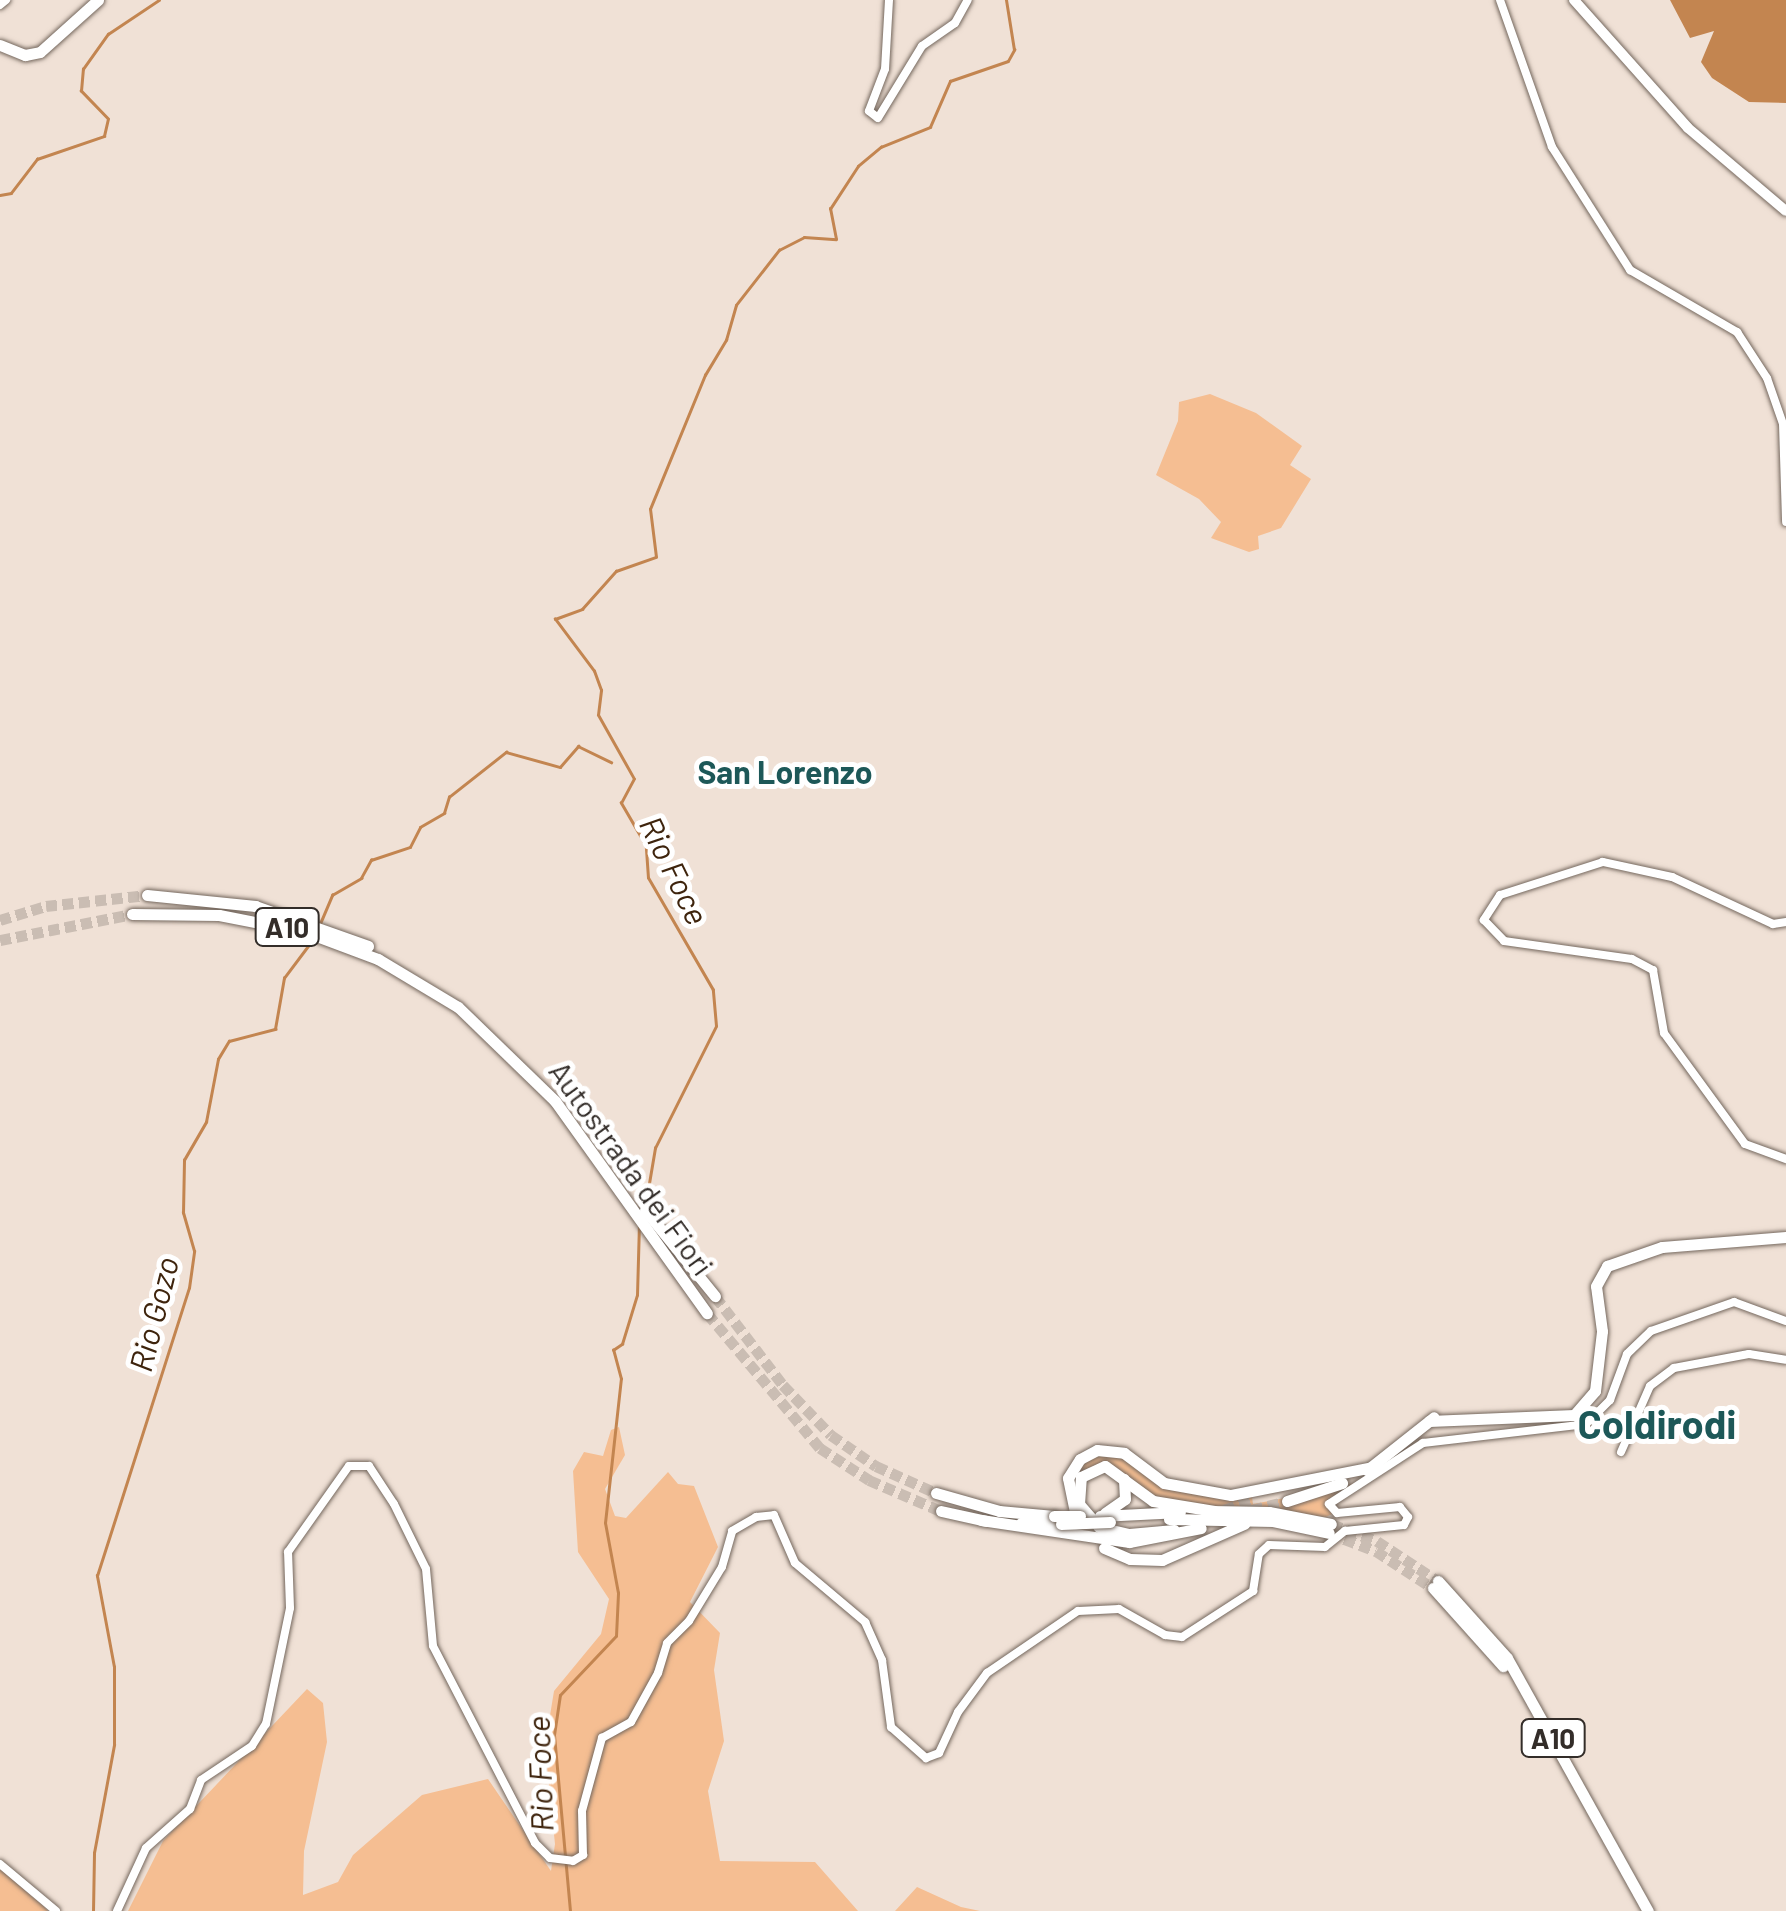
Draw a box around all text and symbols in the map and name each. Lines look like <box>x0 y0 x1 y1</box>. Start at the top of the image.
district label: San Lorenzo <box>697 752 873 790</box>
water label: Rio Foce <box>632 809 718 931</box>
road number: A10 <box>254 904 320 950</box>
street label: Autostrada dei Fiori <box>542 1054 722 1282</box>
water label: Rio Gozo <box>120 1253 186 1375</box>
district label: Coldirodi <box>1577 1399 1737 1447</box>
water label: Rio Foce <box>518 1715 560 1833</box>
road number: A10 <box>1520 1715 1586 1761</box>

